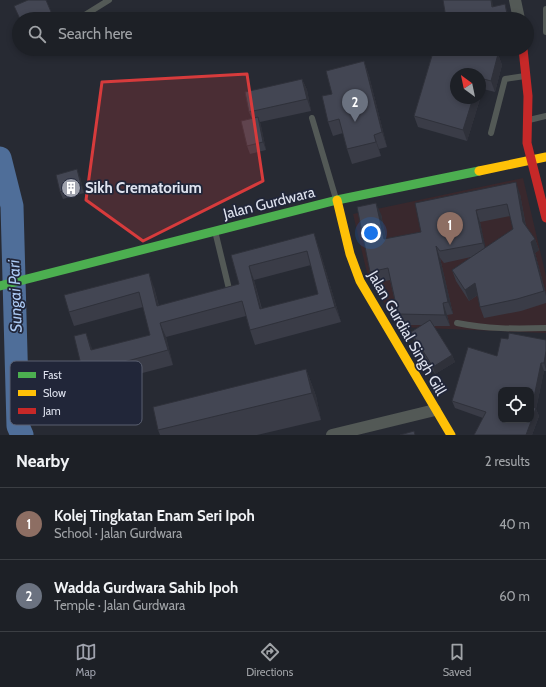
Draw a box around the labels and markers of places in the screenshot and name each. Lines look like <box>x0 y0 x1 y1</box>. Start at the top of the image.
pin: 2 <box>342 89 368 122</box>
building icon: Sikh Crematorium <box>60 177 82 199</box>
place label: Sikh Crematorium <box>85 179 202 197</box>
pin: 1 <box>437 212 463 245</box>

